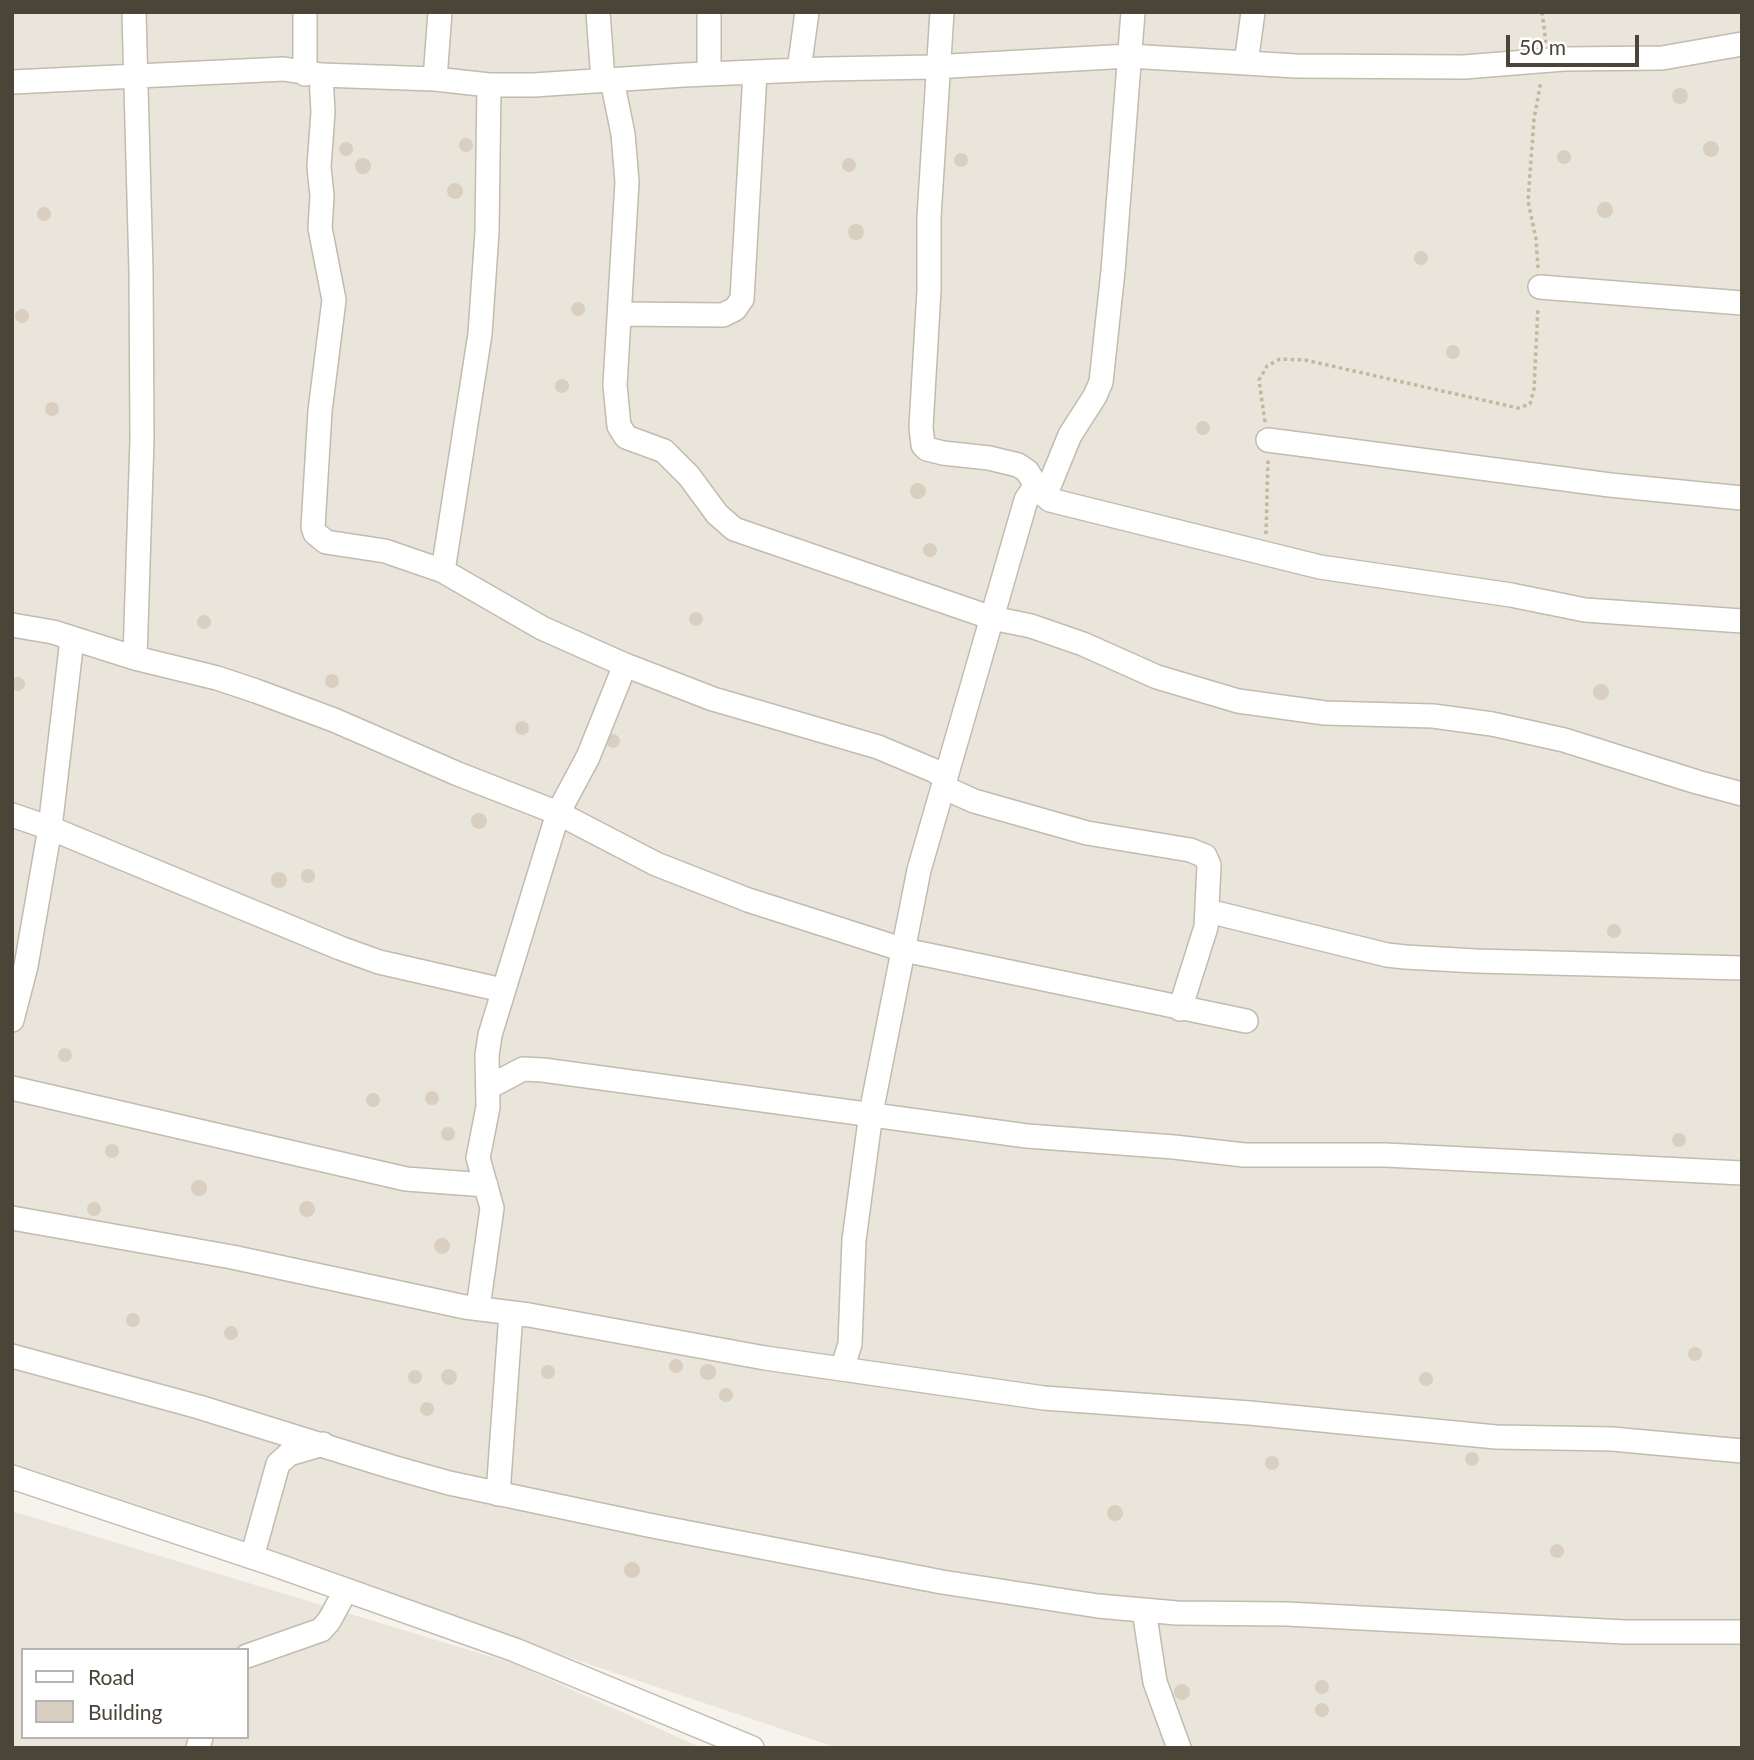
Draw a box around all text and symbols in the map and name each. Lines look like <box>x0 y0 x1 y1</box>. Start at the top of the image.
scale bar <box>1509 21 1642 65</box>
text: 50 m <box>1519 34 1566 59</box>
legend <box>21 1648 248 1739</box>
text: Road <box>88 1664 135 1689</box>
text: Building <box>88 1699 163 1724</box>

